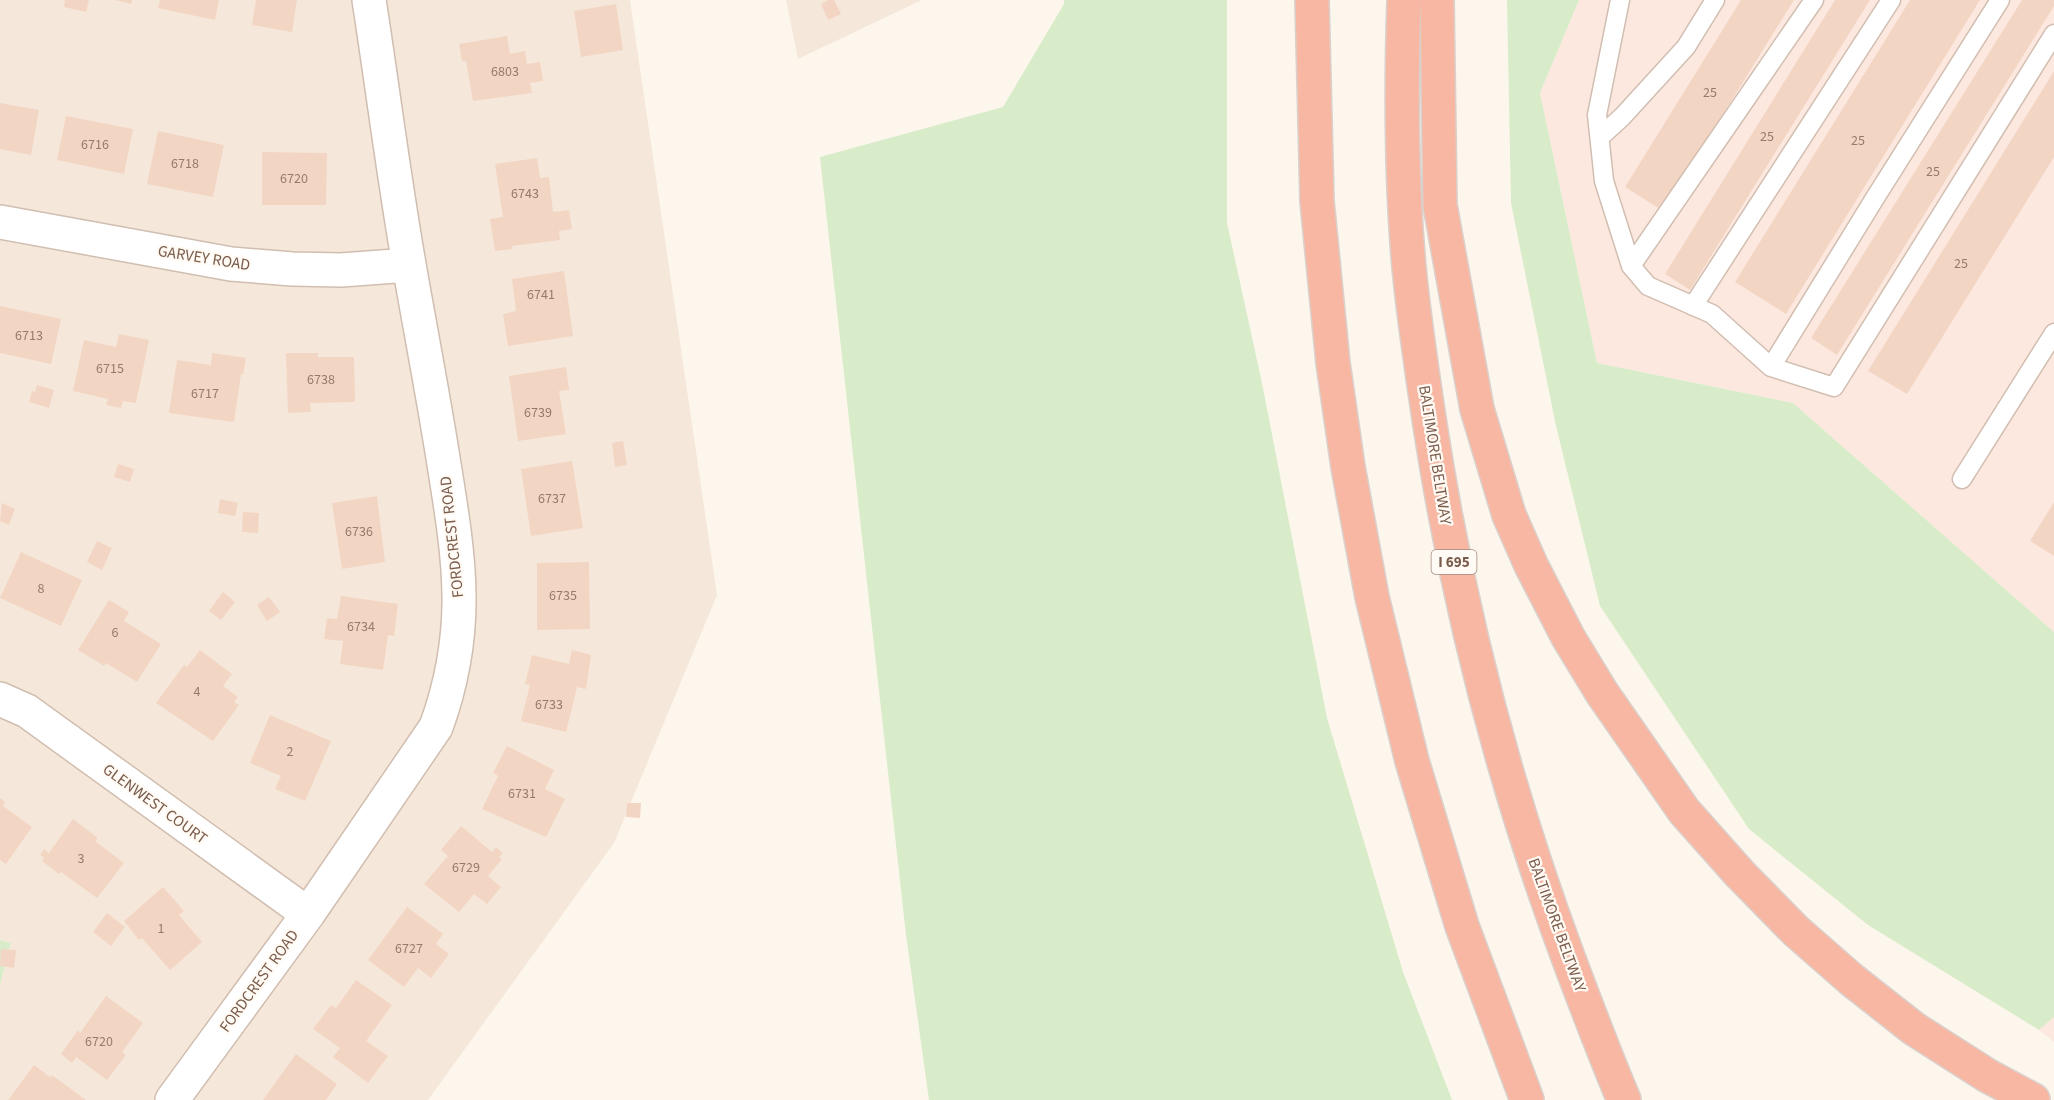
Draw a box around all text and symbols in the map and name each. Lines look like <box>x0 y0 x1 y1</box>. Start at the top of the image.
house number: 6803 <box>491 62 519 82</box>
house number: 25 <box>1703 83 1717 103</box>
house number: 25 <box>1760 127 1774 147</box>
house number: 25 <box>1851 131 1865 151</box>
house number: 6716 <box>81 135 109 155</box>
house number: 6718 <box>171 154 199 174</box>
house number: 25 <box>1926 162 1940 182</box>
house number: 6720 <box>280 169 308 189</box>
house number: 6743 <box>511 184 539 204</box>
street label: GARVEY ROAD <box>156 240 252 276</box>
house number: 25 <box>1954 254 1968 274</box>
house number: 6741 <box>527 285 555 305</box>
house number: 6713 <box>15 326 43 346</box>
house number: 6715 <box>96 359 124 379</box>
house number: 6738 <box>307 370 335 390</box>
house number: 6717 <box>191 384 219 404</box>
street label: BALTIMORE BELTWAY <box>1413 384 1457 527</box>
house number: 6739 <box>524 403 552 423</box>
street label: FORDCREST ROAD <box>435 475 469 599</box>
house number: 6737 <box>538 489 566 509</box>
house number: 6736 <box>345 522 373 542</box>
road number: I 695 <box>1432 550 1476 574</box>
house number: 8 <box>38 579 45 599</box>
house number: 6735 <box>549 586 577 606</box>
house number: 6734 <box>347 617 375 637</box>
house number: 6 <box>112 623 119 643</box>
house number: 4 <box>194 682 201 702</box>
house number: 6733 <box>535 695 563 715</box>
house number: 2 <box>287 742 294 762</box>
street label: GLENWEST COURT <box>98 759 212 850</box>
house number: 6731 <box>508 784 536 804</box>
house number: 3 <box>78 849 85 869</box>
street label: BALTIMORE BELTWAY <box>1523 855 1592 995</box>
house number: 6729 <box>452 858 480 878</box>
house number: 1 <box>158 919 165 939</box>
street label: FORDCREST ROAD <box>214 925 304 1037</box>
house number: 6727 <box>395 939 423 959</box>
house number: 6720 <box>85 1032 113 1052</box>

